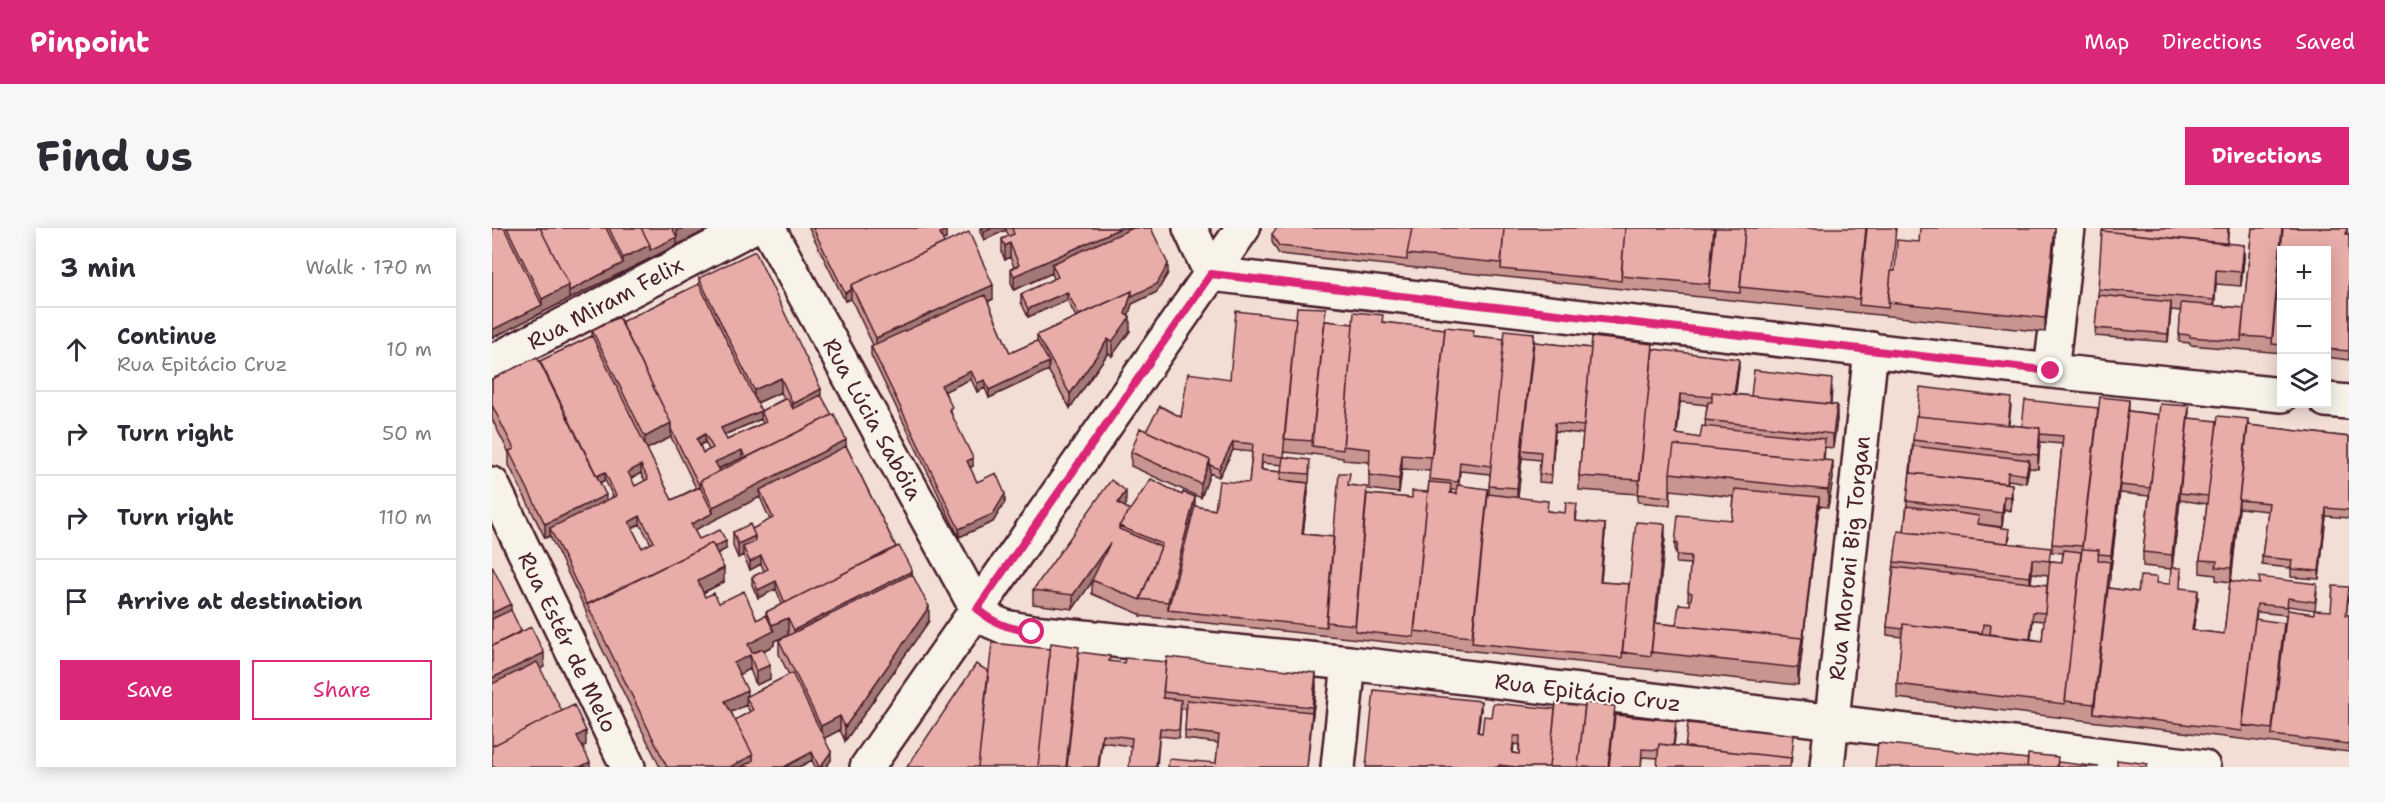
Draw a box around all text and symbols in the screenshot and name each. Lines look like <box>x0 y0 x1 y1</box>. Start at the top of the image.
text: Pinpoint <box>30 23 149 61</box>
text: Map <box>2084 28 2129 56</box>
text: Directions <box>2162 28 2262 56</box>
text: Saved <box>2295 28 2355 56</box>
button: Directions <box>2185 127 2349 185</box>
text: Find us <box>36 128 193 184</box>
map controls <box>2277 246 2331 408</box>
button: + <box>2277 246 2331 300</box>
text: 3 min <box>60 250 136 285</box>
street label: Rua Miram Felix <box>522 250 688 357</box>
text: Walk · 170 m <box>306 254 432 280</box>
button: − <box>2277 300 2331 354</box>
text: Continue <box>117 322 217 351</box>
icon: ahead <box>60 333 93 366</box>
street label: Rua Lúcia Sabóia <box>816 333 929 506</box>
text: 10 m <box>386 336 432 362</box>
text: Rua Epitácio Cruz <box>117 351 287 377</box>
button: layers <box>2277 354 2331 408</box>
route end <box>2037 357 2063 383</box>
icon: right <box>60 417 93 450</box>
text: Turn right <box>117 419 234 448</box>
text: 50 m <box>382 420 432 446</box>
street label: Rua Moroni Big Torgan <box>1822 434 1877 682</box>
icon: right <box>60 501 93 534</box>
text: Turn right <box>117 503 234 532</box>
text: 110 m <box>378 504 432 530</box>
street label: Rua Estér de Melo <box>511 547 624 737</box>
icon: arrive <box>60 585 93 618</box>
text: Arrive at destination <box>117 587 363 616</box>
route start <box>1018 618 1044 644</box>
button: Save <box>60 660 240 720</box>
button: Share <box>252 660 432 720</box>
street label: Rua Epitácio Cruz <box>1493 667 1683 718</box>

